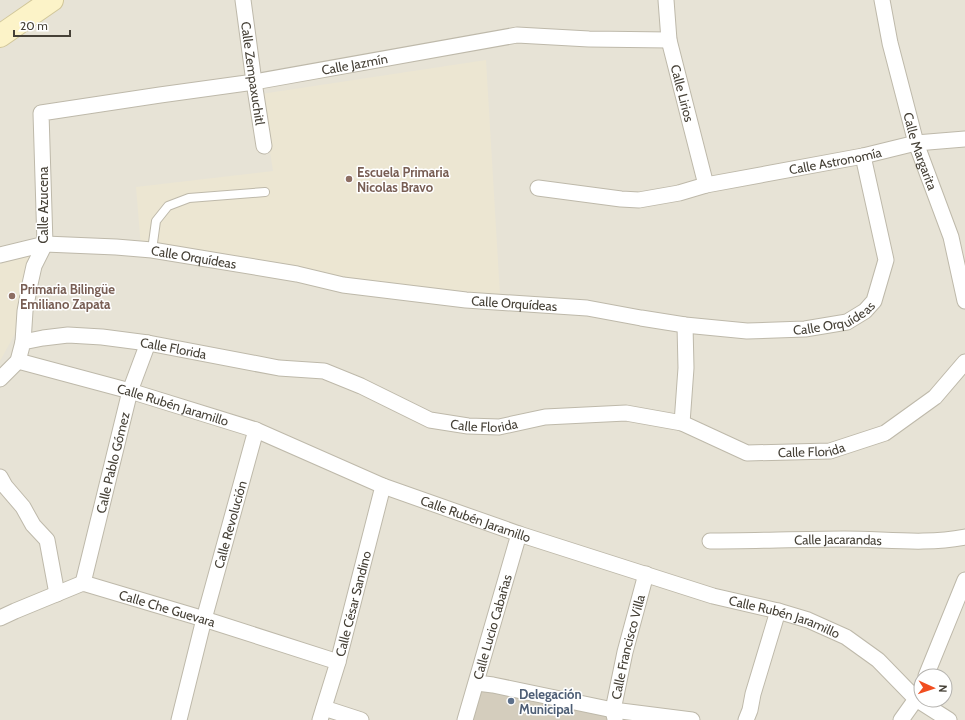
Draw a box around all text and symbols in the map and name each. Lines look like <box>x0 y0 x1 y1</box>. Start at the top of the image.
scale bar <box>14 12 70 38</box>
text: 20 m <box>20 18 48 33</box>
street label: Calle Zempaxuchitl <box>238 21 269 126</box>
street label: Calle Jazmín <box>320 50 389 78</box>
street label: Calle Lirios <box>668 63 698 124</box>
street label: Calle Margarita <box>900 110 941 193</box>
street label: Calle Astronomía <box>788 144 884 177</box>
place label: Escuela Primaria Nicolas Bravo <box>357 164 450 195</box>
street label: Calle Azucena <box>35 166 51 243</box>
marker: Escuela Primaria Nicolas Bravo <box>344 174 354 184</box>
street label: Calle Orquídeas <box>150 242 238 272</box>
place label: Primaria Bilingüe Emiliano Zapata <box>20 281 115 312</box>
marker: Primaria Bilingüe Emiliano Zapata <box>7 291 17 301</box>
street label: Calle Orquídeas <box>471 292 558 314</box>
street label: Calle Orquídeas <box>793 297 878 337</box>
street label: Calle Florida <box>139 334 209 362</box>
street label: Calle Rubén Jaramillo <box>116 380 231 429</box>
street label: Calle Pablo Gómez <box>92 410 133 515</box>
street label: Calle Florida <box>449 415 520 435</box>
street label: Calle Florida <box>778 438 847 460</box>
street label: Calle Revolución <box>210 479 250 570</box>
street label: Calle Rubén Jaramillo <box>419 492 533 545</box>
street label: Calle Jacarandas <box>794 531 883 548</box>
street label: Calle César Sandino <box>332 549 374 658</box>
street label: Calle Lucio Cabañas <box>469 572 515 681</box>
street label: Calle Che Guevara <box>117 586 218 630</box>
street label: Calle Francisco Villa <box>607 592 648 701</box>
street label: Calle Rubén Jaramillo <box>727 592 843 641</box>
north arrow <box>913 668 953 708</box>
text: N <box>936 684 950 693</box>
place label: Delegación Municipal <box>519 686 582 717</box>
marker: Delegación Municipal <box>506 696 516 706</box>

